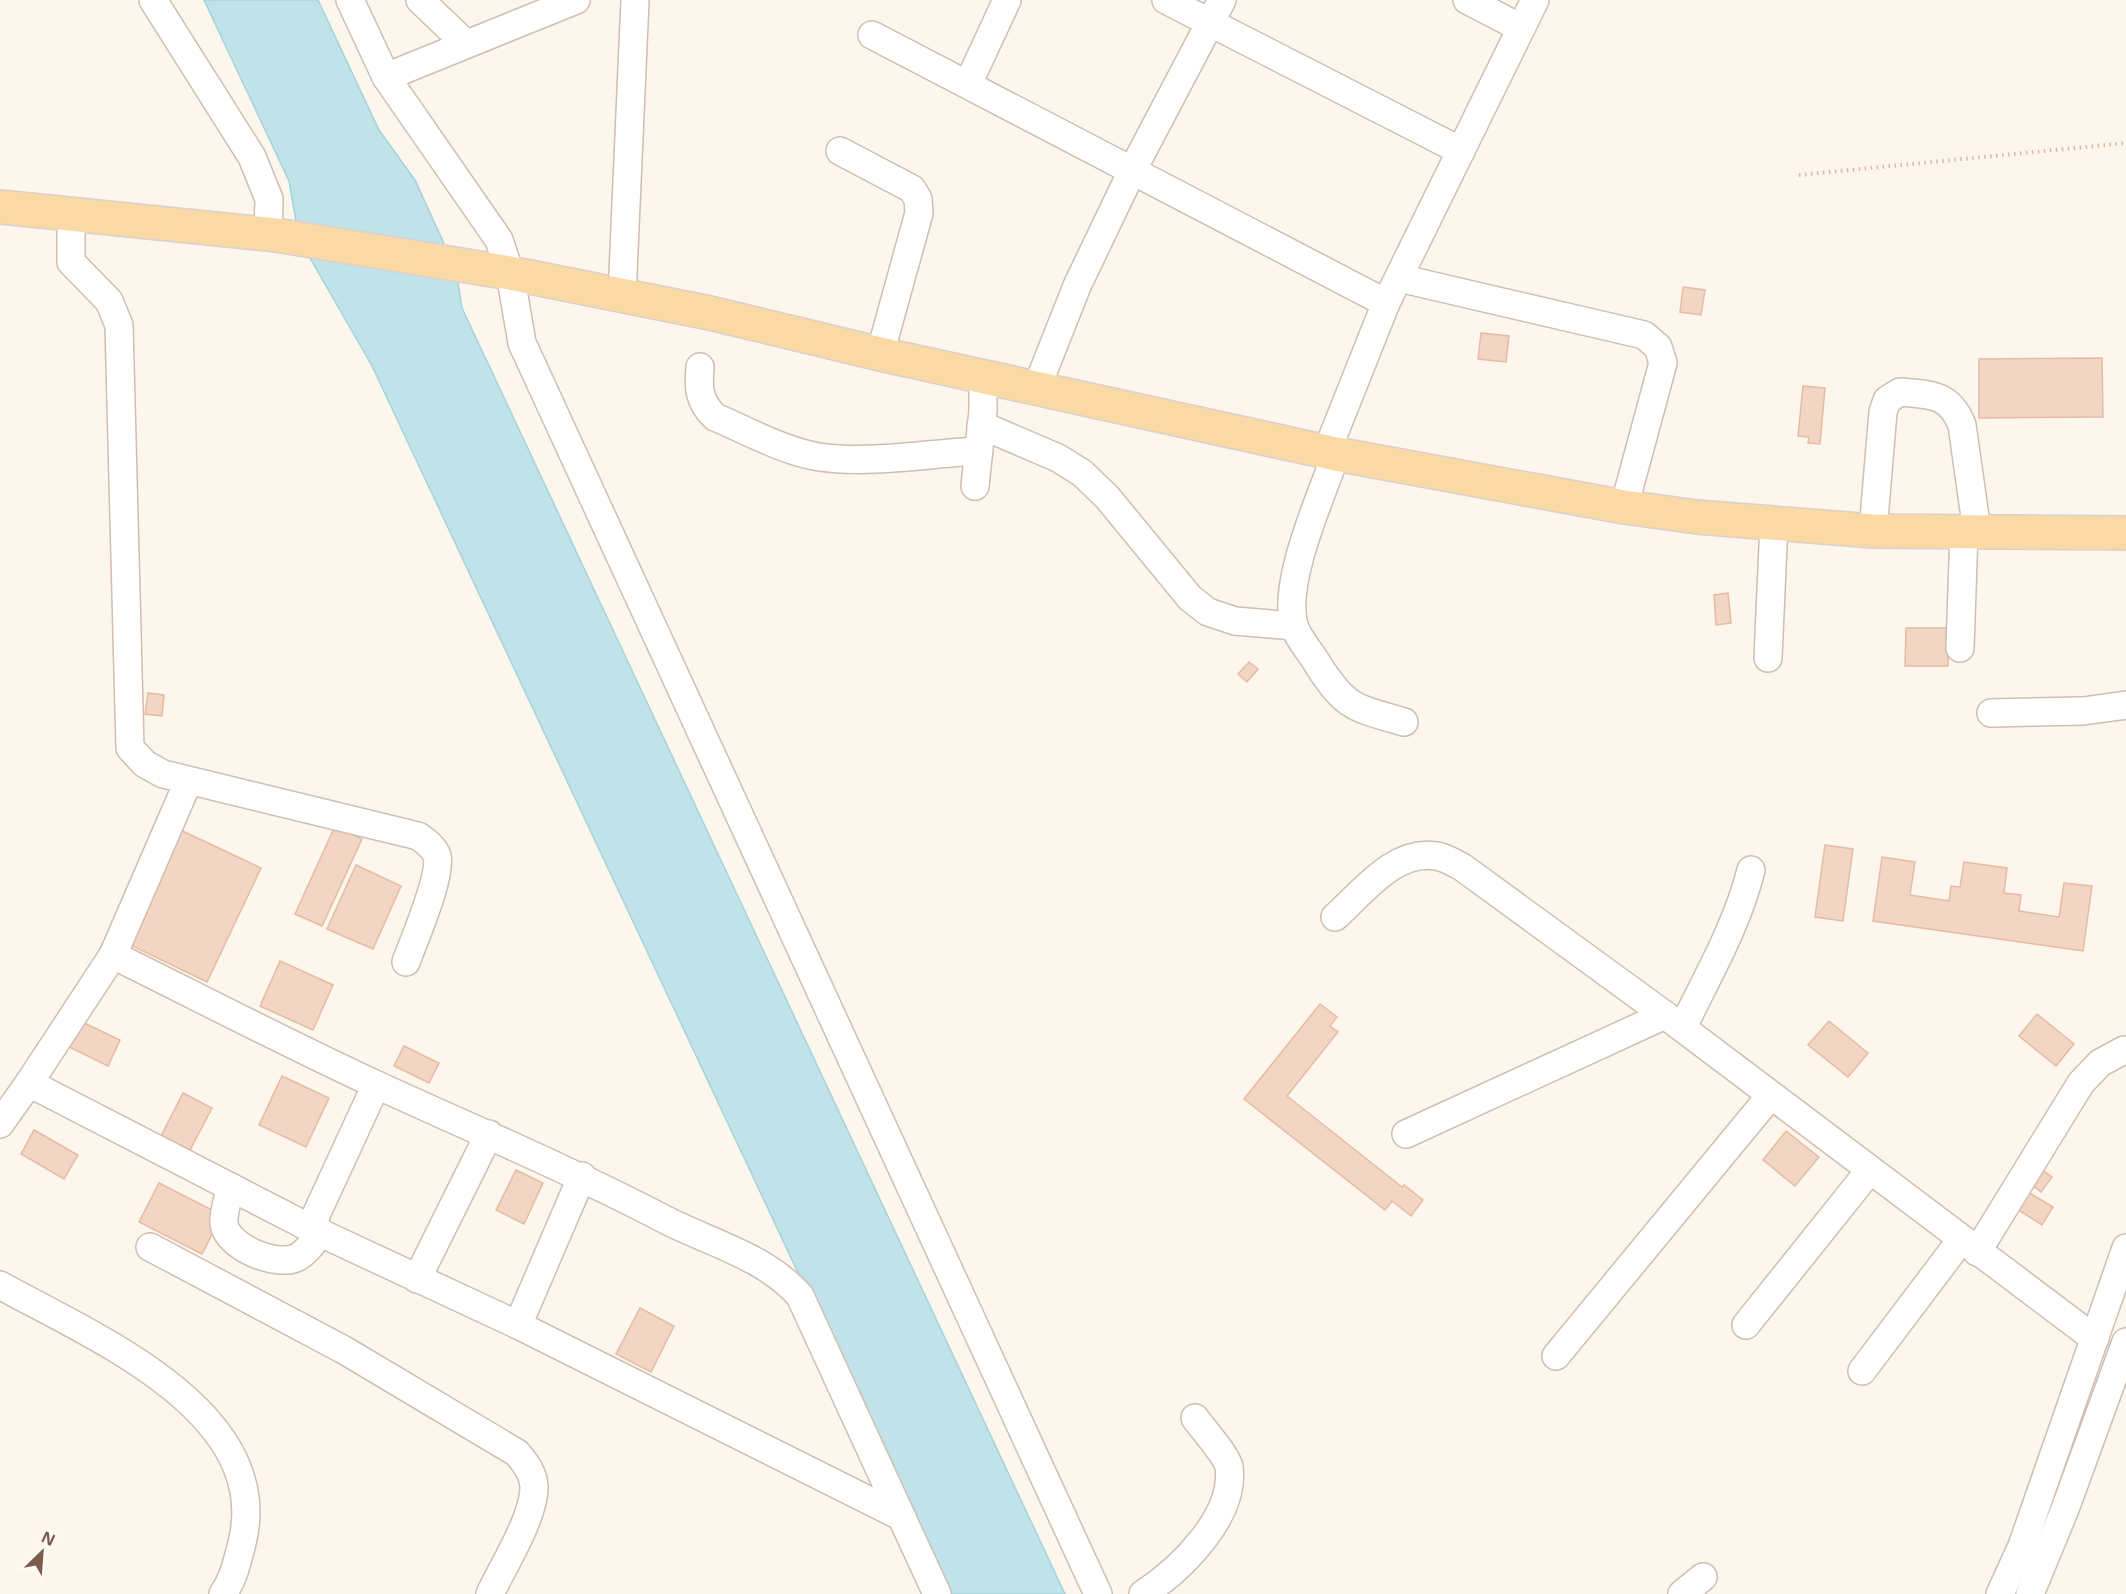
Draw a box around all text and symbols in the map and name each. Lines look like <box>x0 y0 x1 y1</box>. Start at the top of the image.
north arrow <box>12 1522 72 1582</box>
text: N <box>38 1526 59 1551</box>

